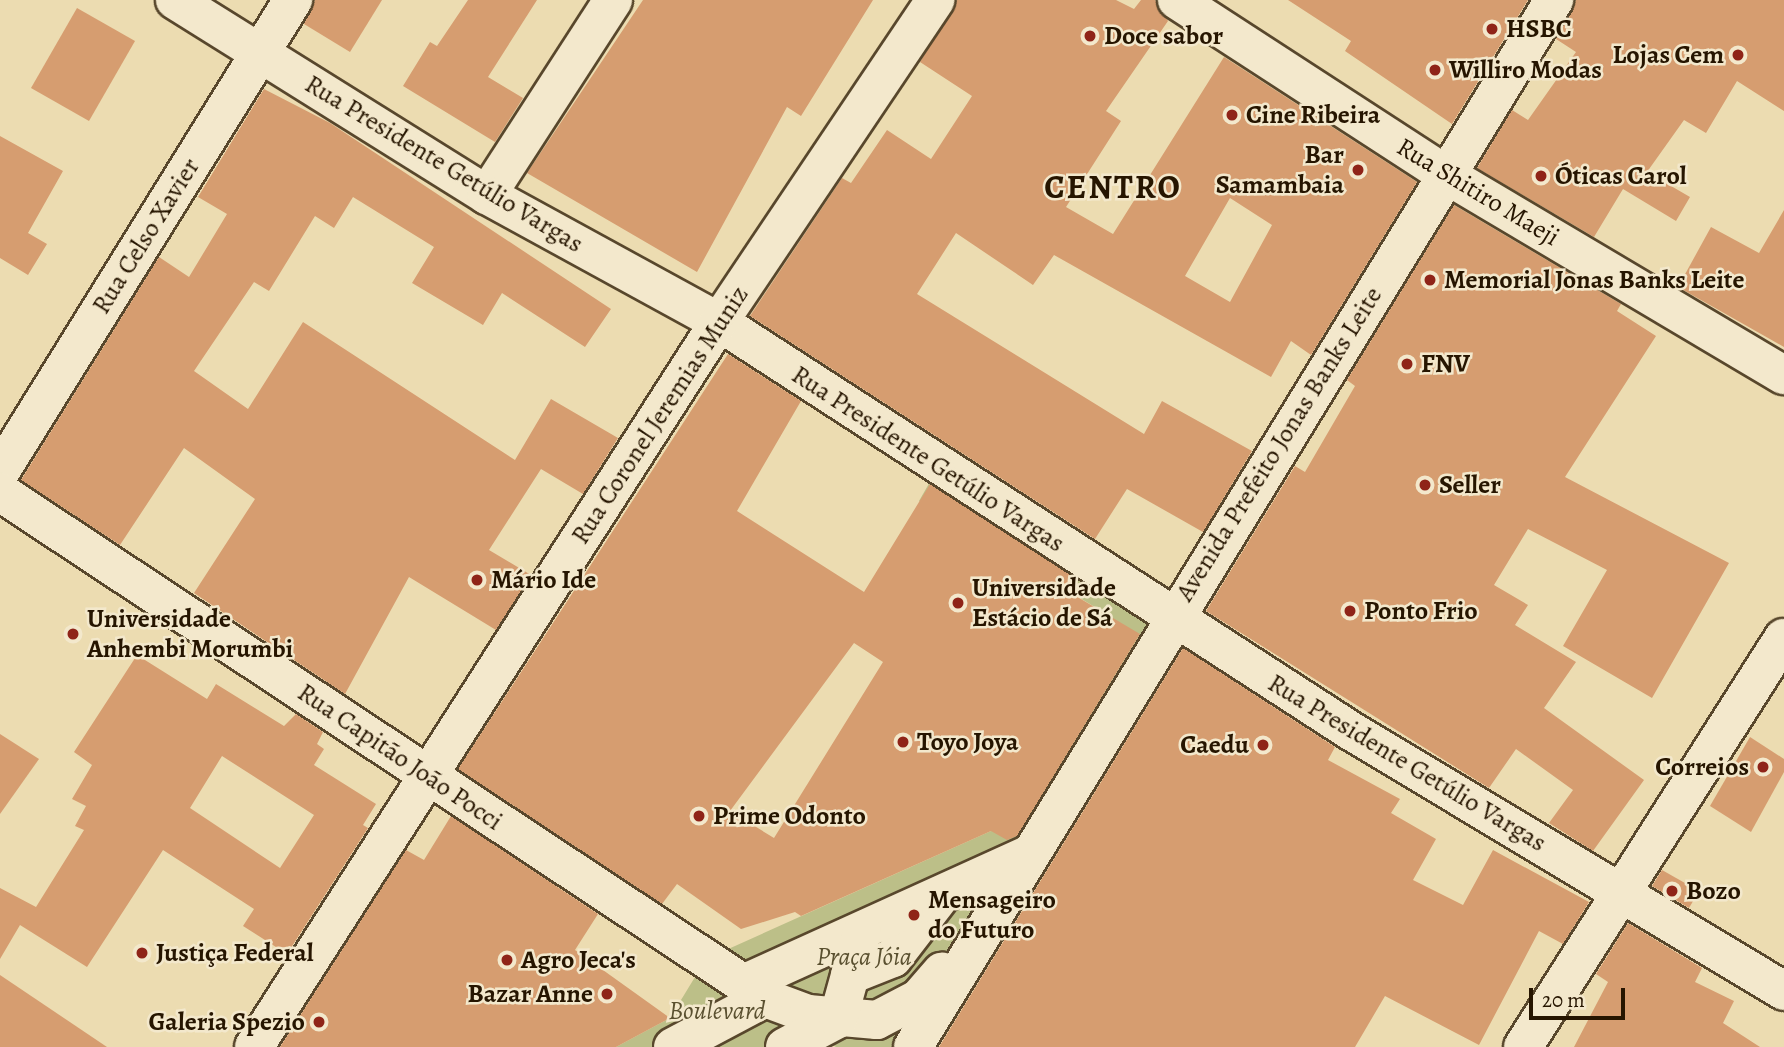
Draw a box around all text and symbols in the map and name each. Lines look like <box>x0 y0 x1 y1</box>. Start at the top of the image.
place label: HSBC <box>1506 13 1572 45</box>
place label: Doce sabor <box>1104 20 1223 52</box>
marker: HSBC <box>1484 21 1500 37</box>
marker: Doce sabor <box>1082 28 1098 44</box>
place label: Lojas Cem <box>1613 39 1724 71</box>
marker: Lojas Cem <box>1730 47 1746 63</box>
place label: Williro Modas <box>1449 54 1602 86</box>
marker: Williro Modas <box>1427 62 1443 78</box>
street label: Rua Presidente Getúlio Vargas <box>299 69 589 259</box>
place label: Cine Ribeira <box>1246 99 1380 131</box>
marker: Cine Ribeira <box>1224 107 1240 123</box>
street label: Rua Shitiro Maeji <box>1391 131 1565 253</box>
place label: Bar Samambaia <box>1216 139 1344 200</box>
street label: Rua Celso Xavier <box>86 152 206 320</box>
place label: Óticas Carol <box>1555 160 1687 192</box>
marker: Bar Samambaia <box>1350 162 1366 178</box>
district label: CENTRO <box>1045 167 1181 207</box>
marker: Óticas Carol <box>1533 168 1549 184</box>
place label: Memorial Jonas Banks Leite <box>1444 264 1744 296</box>
marker: Memorial Jonas Banks Leite <box>1422 272 1438 288</box>
street label: Rua Coronel Jeremias Muniz <box>565 280 755 550</box>
street label: Avenida Prefeito Jonas Banks Leite <box>1169 281 1389 607</box>
place label: FNV <box>1421 348 1470 380</box>
marker: FNV <box>1399 356 1415 372</box>
street label: Rua Presidente Getúlio Vargas <box>786 359 1070 559</box>
place label: Seller <box>1439 469 1501 501</box>
marker: Seller <box>1417 477 1433 493</box>
place label: Mário Ide <box>491 564 596 596</box>
marker: Mário Ide <box>469 572 485 588</box>
place label: Universidade Estácio de Sá <box>972 572 1116 634</box>
marker: Universidade Estácio de Sá <box>950 595 966 611</box>
place label: Ponto Frio <box>1364 595 1478 627</box>
place label: Universidade Anhembi Morumbi <box>87 603 293 664</box>
marker: Ponto Frio <box>1342 603 1358 619</box>
marker: Universidade Anhembi Morumbi <box>65 626 81 642</box>
street label: Rua Presidente Getúlio Vargas <box>1262 668 1552 858</box>
street label: Rua Capitão João Pocci <box>292 677 508 837</box>
place label: Toyo Joya <box>917 726 1018 758</box>
place label: Caedu <box>1180 729 1249 761</box>
marker: Toyo Joya <box>895 734 911 750</box>
marker: Caedu <box>1255 737 1271 753</box>
place label: Correios <box>1655 751 1749 783</box>
marker: Correios <box>1755 759 1771 775</box>
place label: Prime Odonto <box>713 800 866 832</box>
marker: Prime Odonto <box>691 808 707 824</box>
place label: Bozo <box>1686 875 1741 907</box>
marker: Bozo <box>1664 883 1680 899</box>
place label: Mensageiro do Futuro <box>928 884 1056 946</box>
marker: Mensageiro do Futuro <box>906 907 922 923</box>
place label: Justiça Federal <box>156 937 314 969</box>
park label: Praça Jóia <box>816 941 912 973</box>
place label: Agro Jeca's <box>521 944 636 976</box>
marker: Justiça Federal <box>134 945 150 961</box>
marker: Agro Jeca's <box>499 952 515 968</box>
scale bar <box>1532 974 1628 1018</box>
place label: Bazar Anne <box>467 978 593 1010</box>
marker: Bazar Anne <box>599 986 615 1002</box>
text: 20 m <box>1542 986 1585 1014</box>
park label: Boulevard <box>669 995 765 1027</box>
place label: Galeria Spezio <box>149 1006 305 1038</box>
marker: Galeria Spezio <box>311 1014 327 1030</box>

